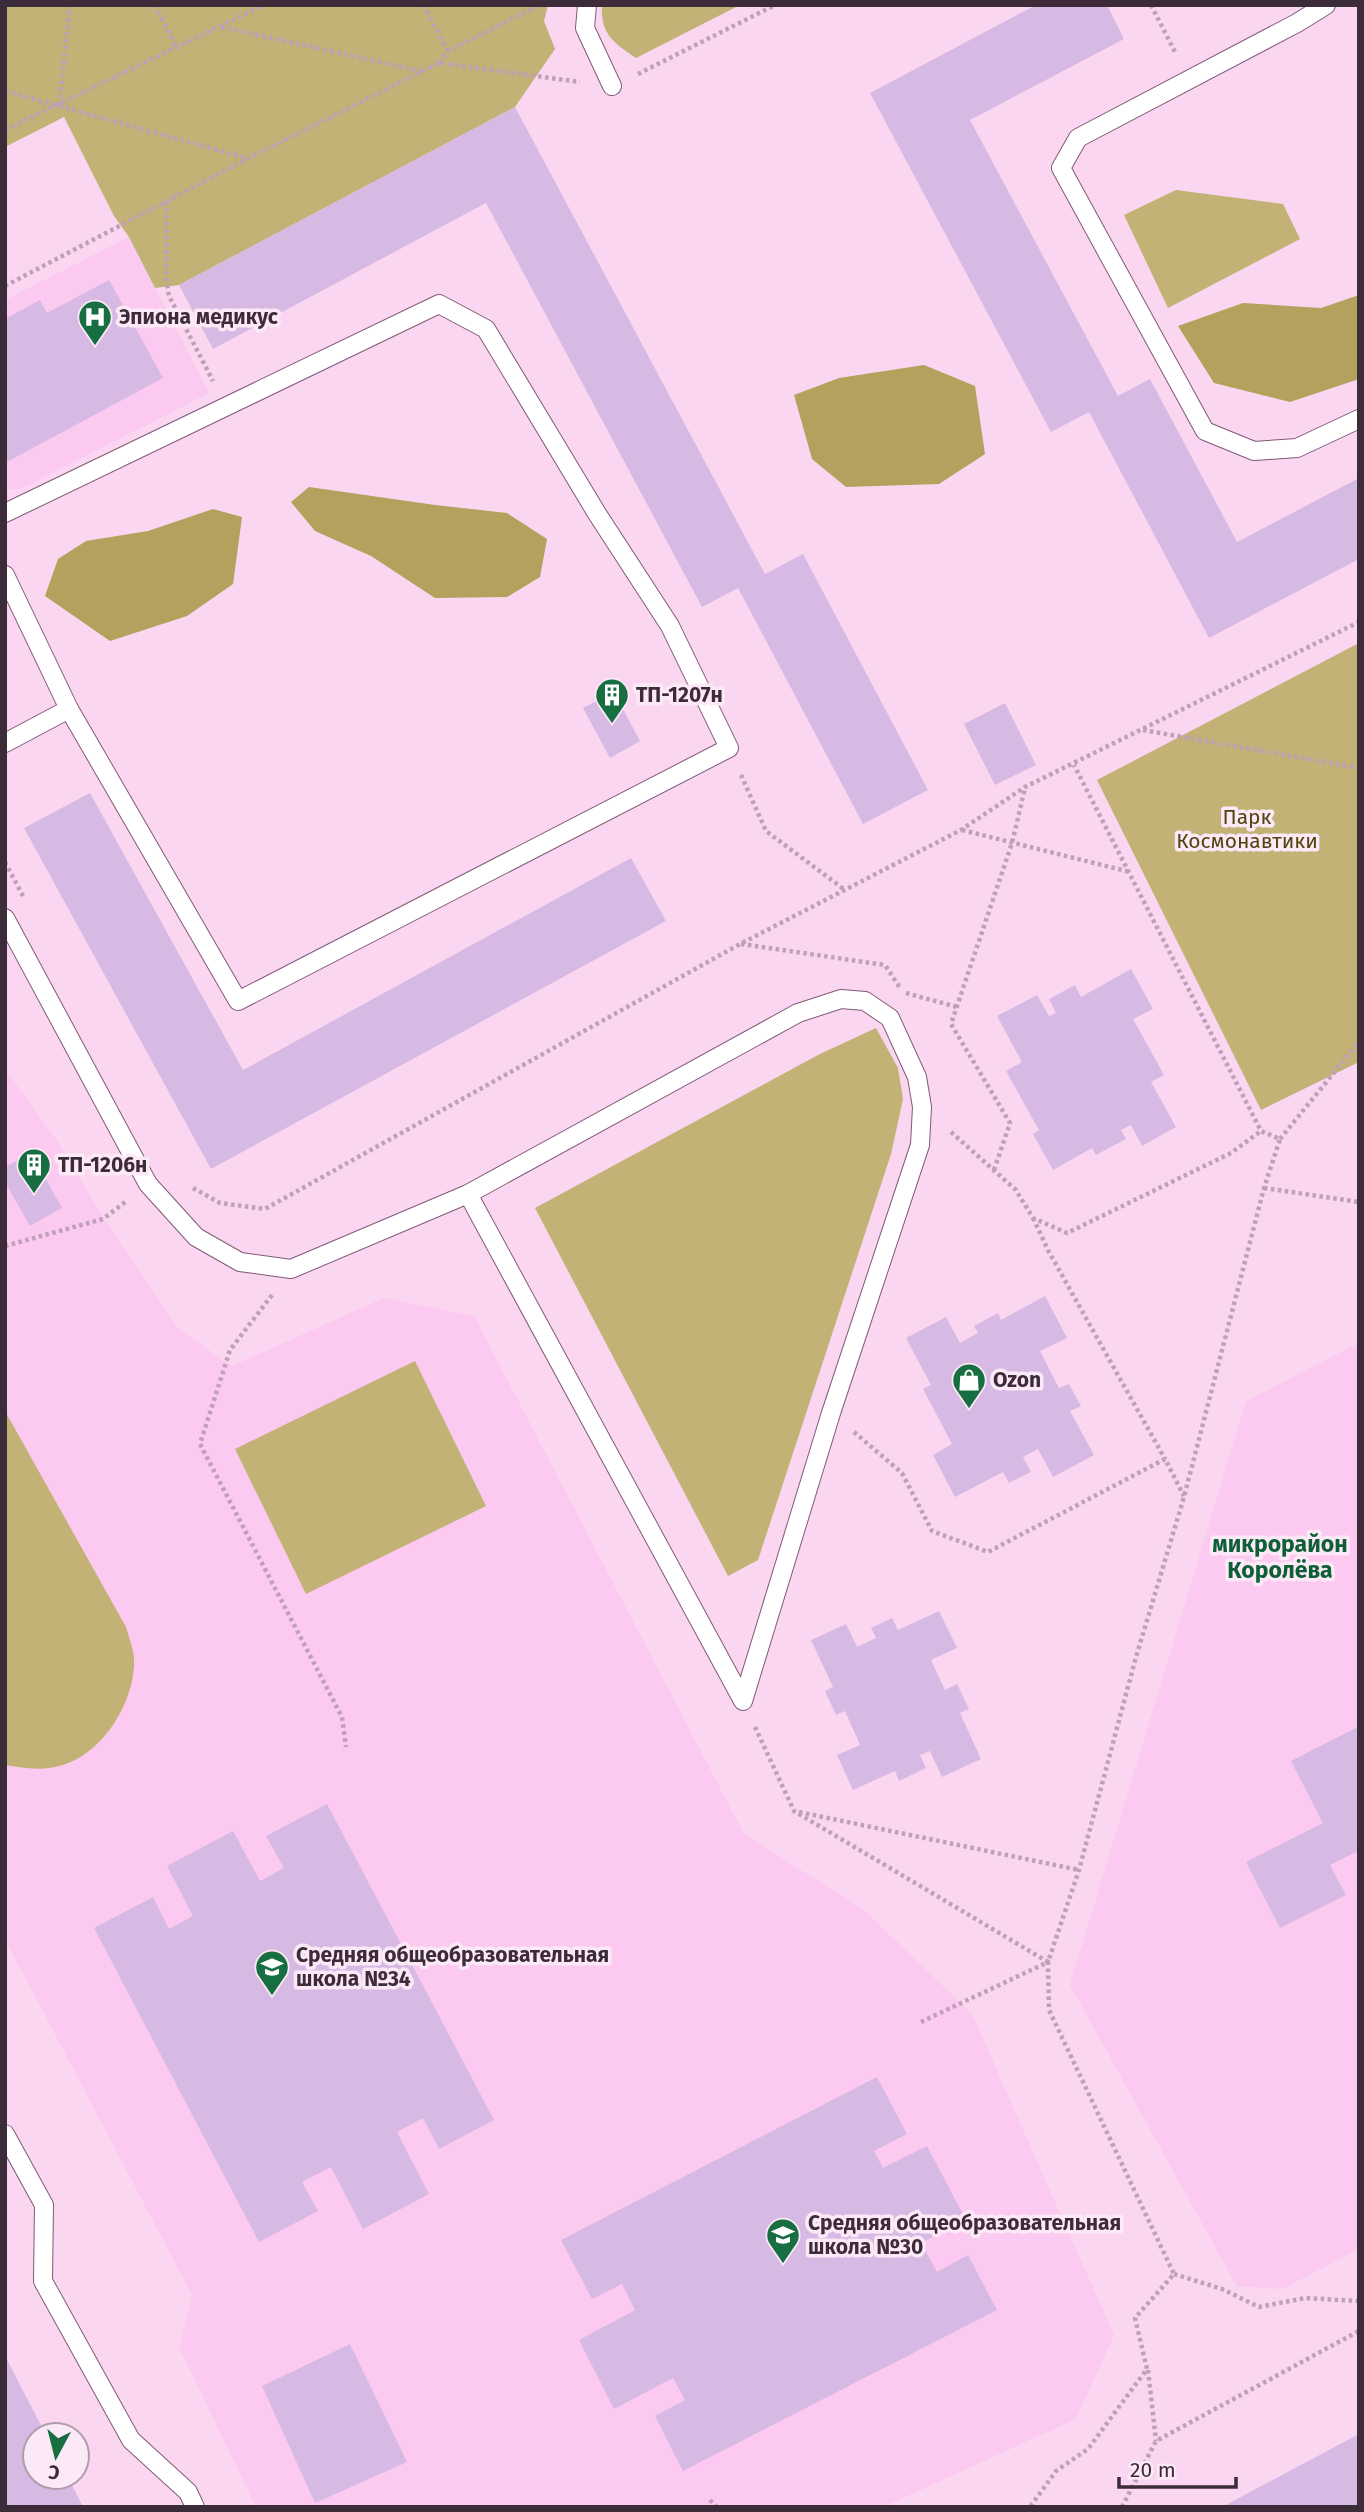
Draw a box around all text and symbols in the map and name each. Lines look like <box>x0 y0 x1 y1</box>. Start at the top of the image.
hospital icon: Эпиона медикус <box>76 298 114 347</box>
place label: Эпиона медикус <box>119 304 278 330</box>
building icon: ТП-1207н <box>593 676 631 725</box>
place label: ТП-1207н <box>636 682 723 708</box>
park label: Парк Космонавтики <box>1176 804 1318 854</box>
building icon: ТП-1206н <box>15 1146 53 1195</box>
place label: ТП-1206н <box>58 1152 147 1178</box>
shop icon: Ozon <box>950 1361 988 1410</box>
place label: Ozon <box>993 1367 1041 1393</box>
district label: микрорайон Королёва <box>1212 1530 1348 1584</box>
place label: Средняя общеобразовательная школа №34 <box>296 1942 609 1992</box>
school or university icon: Средняя общеобразовательная школа №34 <box>253 1948 291 1997</box>
place label: Средняя общеобразовательная школа №30 <box>808 2210 1121 2260</box>
school or university icon: Средняя общеобразовательная школа №30 <box>764 2216 802 2265</box>
north arrow <box>21 2421 91 2491</box>
scale bar <box>1119 2446 1236 2490</box>
text: 20 m <box>1130 2457 1176 2483</box>
text: С <box>47 2460 61 2484</box>

